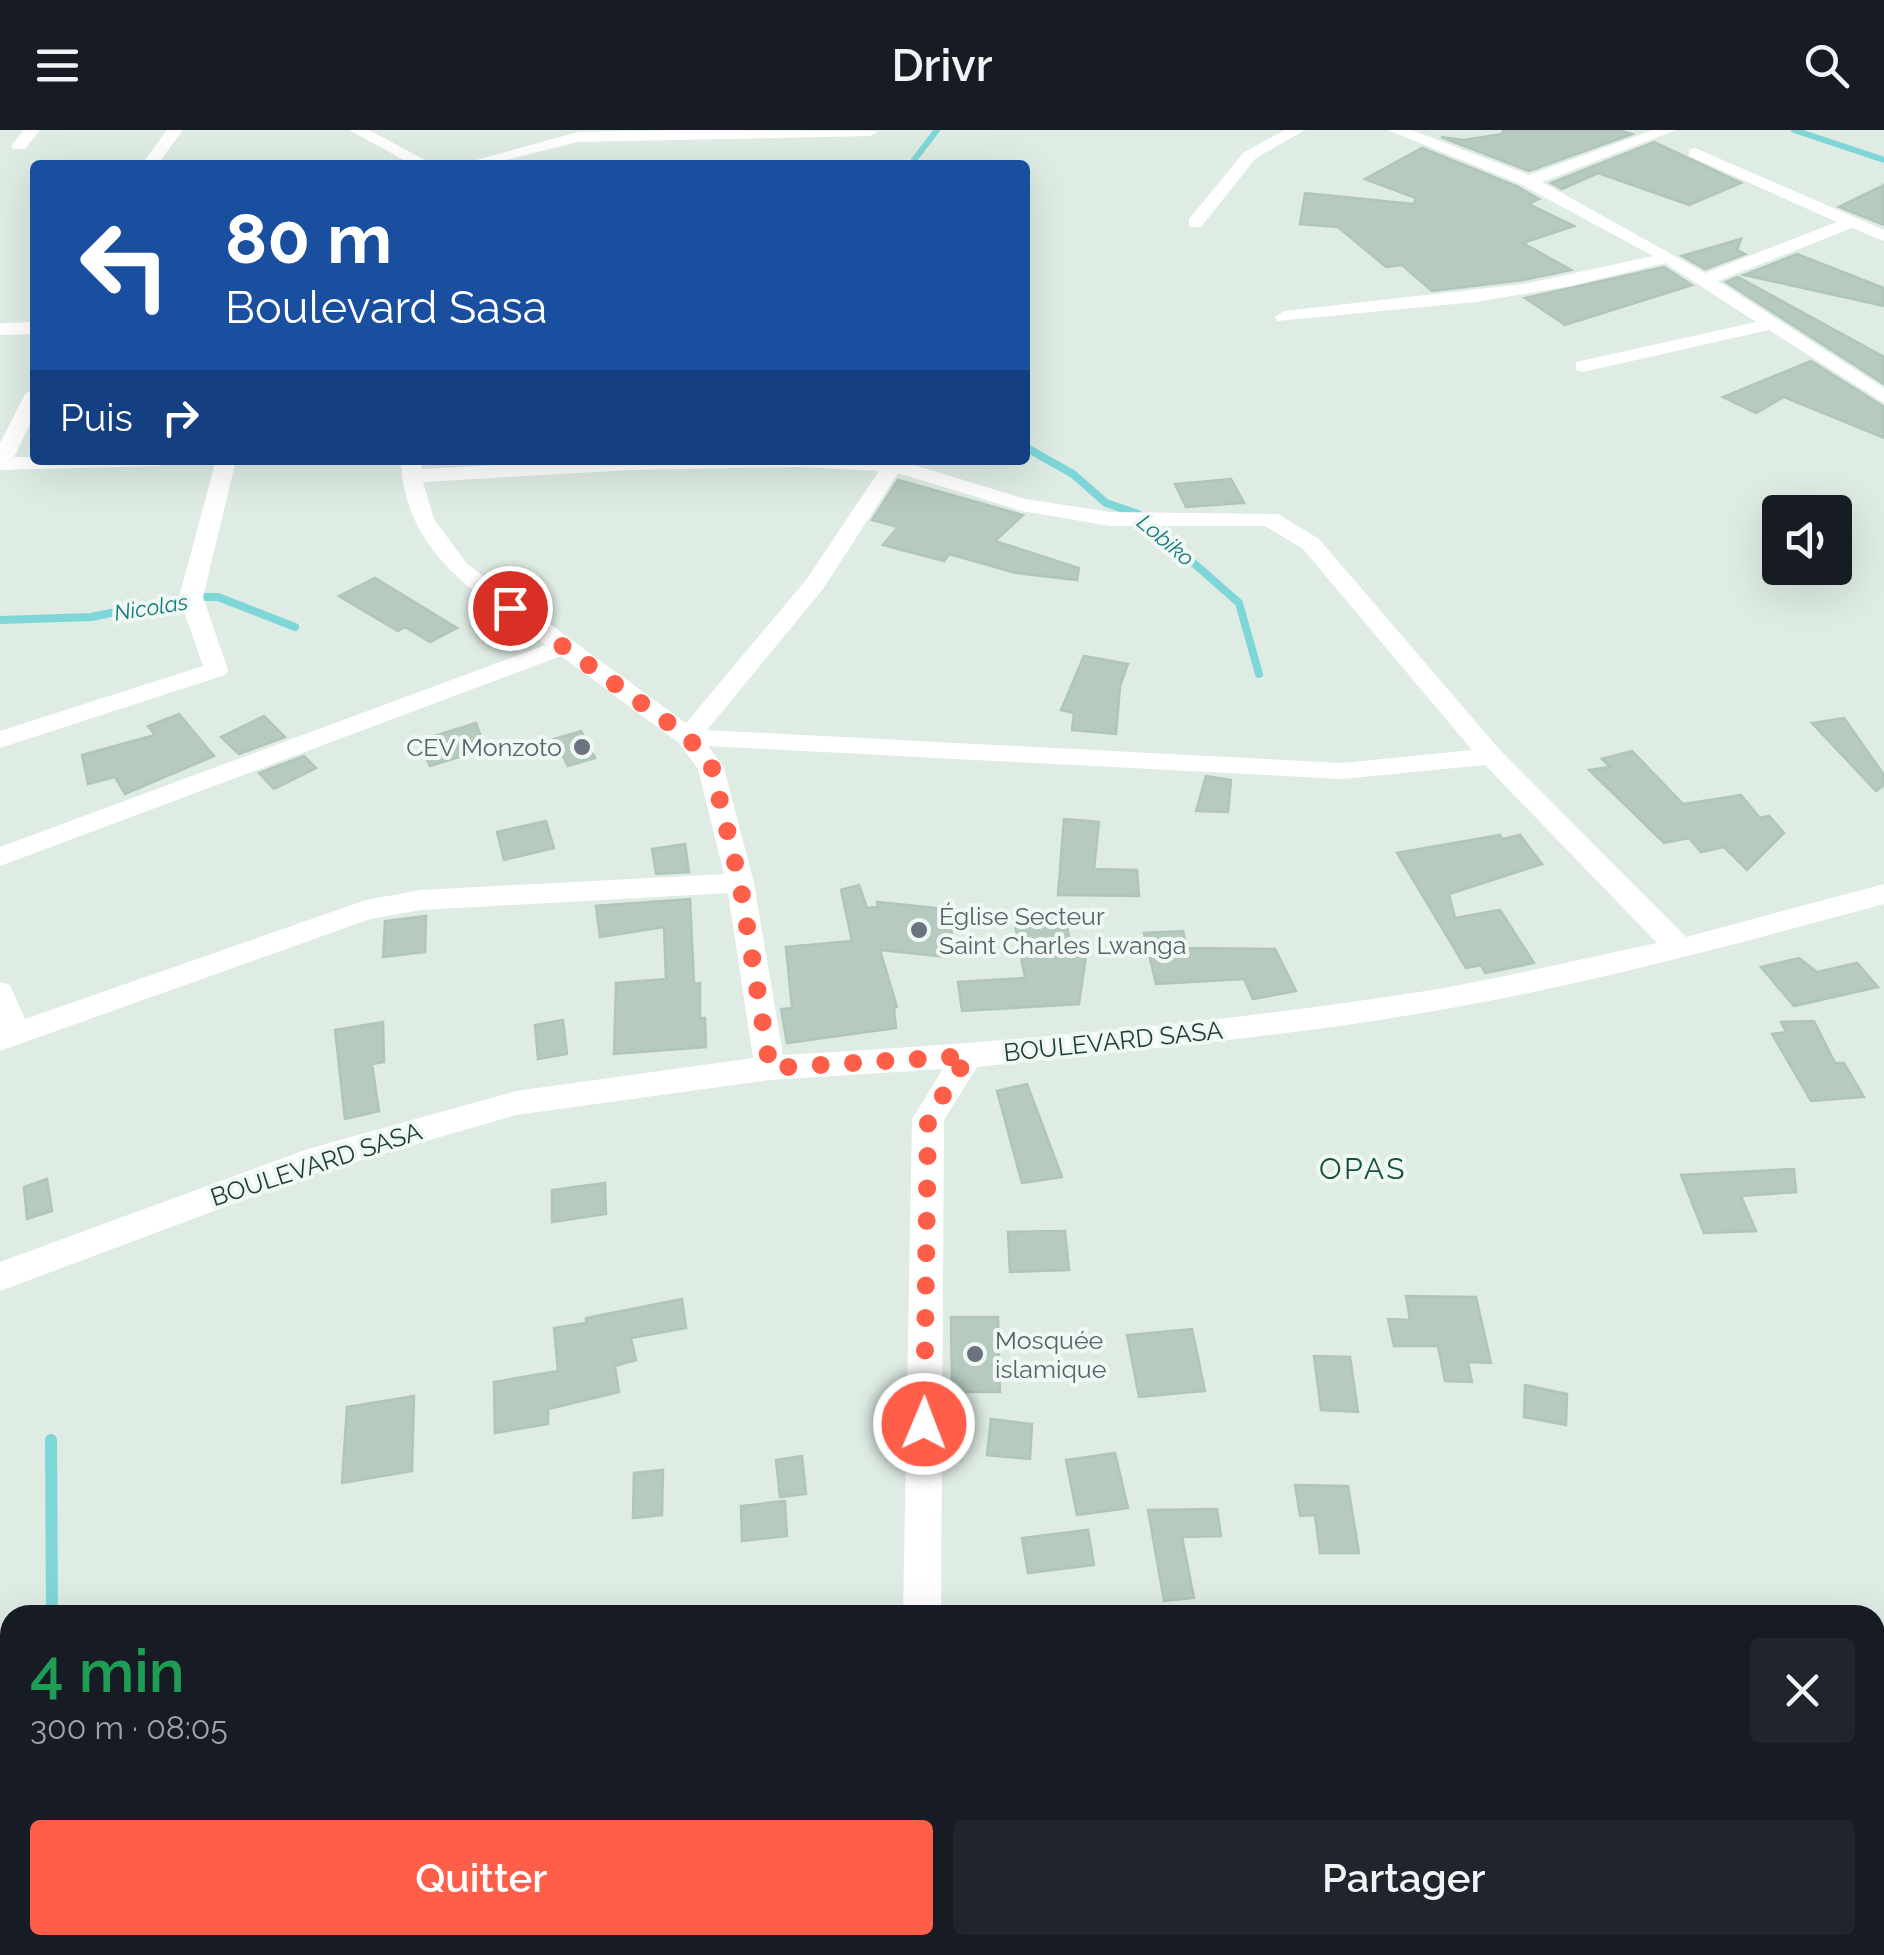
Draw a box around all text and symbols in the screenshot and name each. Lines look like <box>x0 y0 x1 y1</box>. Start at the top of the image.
icon: menu <box>30 38 85 93</box>
icon: search <box>1799 38 1854 93</box>
text: Drivr <box>891 39 993 92</box>
text: 80 m <box>225 197 392 279</box>
icon: left <box>60 200 190 330</box>
text: Boulevard Sasa <box>225 281 547 334</box>
icon: right <box>153 390 208 445</box>
text: Puis <box>60 395 133 440</box>
map controls <box>1762 495 1852 585</box>
button: sound <box>1762 495 1852 585</box>
water label: Lobiko <box>1132 509 1200 571</box>
pin <box>468 566 553 651</box>
icon: arrive <box>483 581 538 636</box>
water label: Nicolas <box>112 588 190 626</box>
place label: CEV Monzoto <box>406 732 562 762</box>
marker: CEV Monzoto <box>571 736 593 758</box>
place label: Église Secteur Saint Charles Lwanga <box>939 901 1186 960</box>
marker: Église Secteur Saint Charles Lwanga <box>908 919 930 941</box>
street label: BOULEVARD SASA <box>1002 1015 1224 1067</box>
street label: BOULEVARD SASA <box>207 1116 425 1212</box>
district label: OPAS <box>1319 1151 1407 1186</box>
place label: Mosquée islamique <box>995 1325 1106 1384</box>
marker: Mosquée islamique <box>964 1343 986 1365</box>
position arrow <box>872 1372 976 1476</box>
text: 4 min <box>30 1636 185 1706</box>
button: close <box>1750 1638 1855 1743</box>
text: 300 m · 08:05 <box>30 1709 228 1746</box>
button: Quitter <box>30 1820 933 1935</box>
button: Partager <box>953 1820 1855 1935</box>

